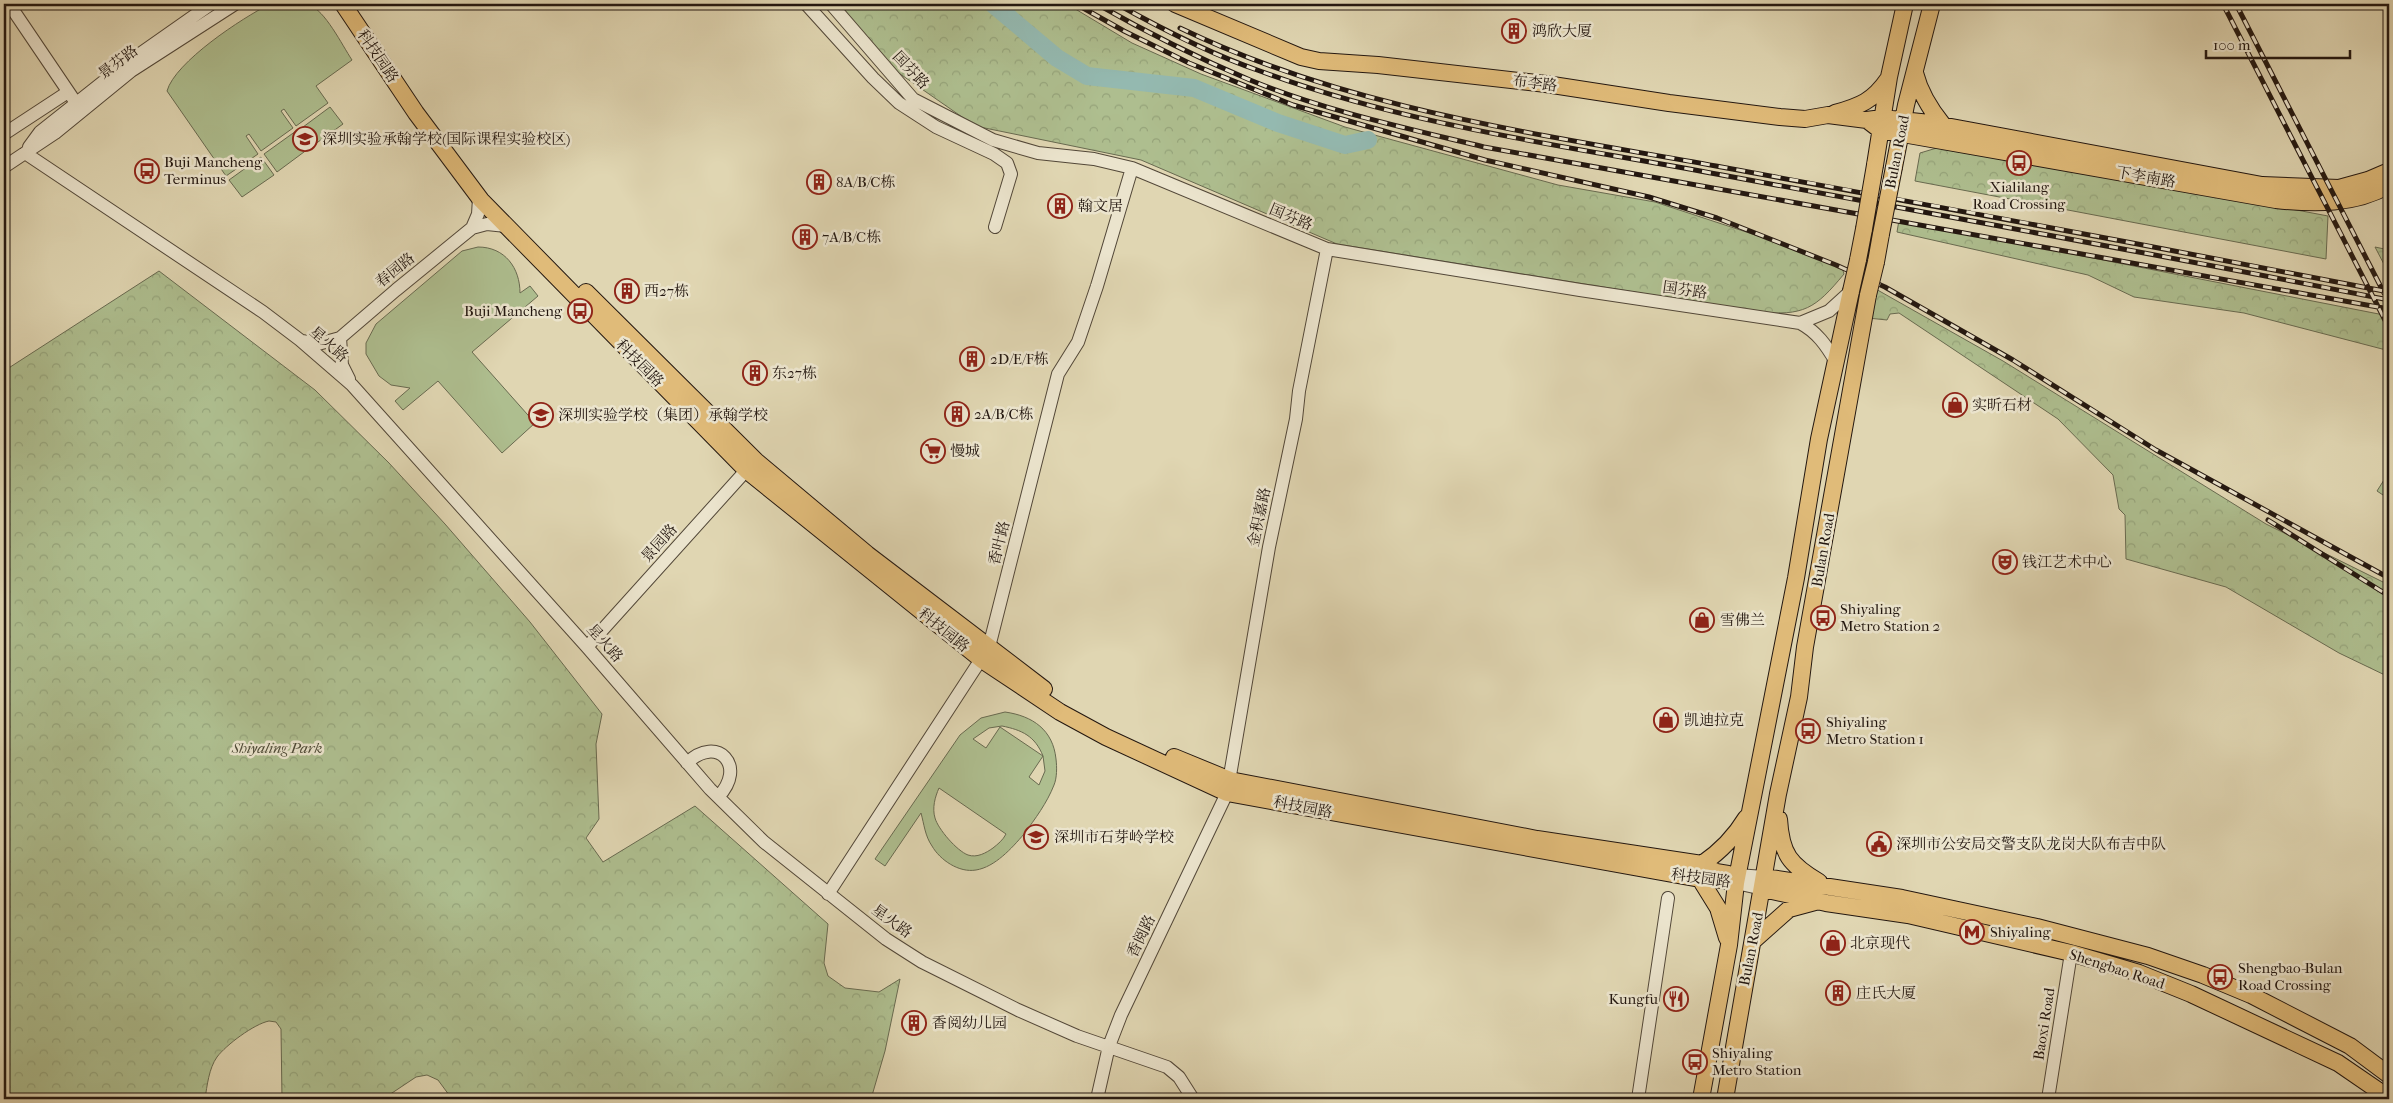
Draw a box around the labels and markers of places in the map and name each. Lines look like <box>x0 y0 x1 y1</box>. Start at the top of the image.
building icon: 鸿欣大厦 <box>1501 18 1527 44</box>
place label: 鸿欣大厦 <box>1532 22 1592 40</box>
school or university icon: 深圳实验承翰学校(国际课程实验校区) <box>292 126 318 152</box>
place label: 深圳实验承翰学校(国际课程实验校区) <box>322 130 570 148</box>
bus stop icon: Xialilang Road Crossing <box>2006 150 2032 176</box>
place label: Buji Mancheng Terminus <box>164 153 263 188</box>
bus stop icon: Buji Mancheng Terminus <box>134 158 160 184</box>
building icon: 8A/B/C栋 <box>806 169 832 195</box>
place label: 8A/B/C栋 <box>836 173 895 191</box>
place label: Xialilang Road Crossing <box>1973 178 2066 213</box>
building icon: 翰文居 <box>1047 193 1073 219</box>
place label: 翰文居 <box>1078 197 1123 215</box>
building icon: 7A/B/C栋 <box>792 224 818 250</box>
place label: 7A/B/C栋 <box>822 228 881 246</box>
building icon: 西27栋 <box>614 278 640 304</box>
place label: 西27栋 <box>644 282 689 300</box>
bus stop icon: Buji Mancheng <box>567 298 593 324</box>
place label: Buji Mancheng <box>464 302 563 320</box>
building icon: 2D/E/F栋 <box>959 346 985 372</box>
place label: 2D/E/F栋 <box>990 350 1049 368</box>
building icon: 东27栋 <box>742 360 768 386</box>
place label: 东27栋 <box>772 364 817 382</box>
shop icon: 实昕石材 <box>1942 392 1968 418</box>
place label: 实昕石材 <box>1972 396 2032 414</box>
building icon: 2A/B/C栋 <box>944 401 970 427</box>
school or university icon: 深圳实验学校（集团）承翰学校 <box>528 402 554 428</box>
place label: 2A/B/C栋 <box>974 405 1034 423</box>
place label: 深圳实验学校（集团）承翰学校 <box>558 406 768 424</box>
supermarket icon: 慢城 <box>920 438 946 464</box>
place label: 慢城 <box>950 442 980 460</box>
theatre icon: 钱江艺术中心 <box>1992 549 2018 575</box>
place label: 钱江艺术中心 <box>2022 553 2112 571</box>
place label: Shiyaling Metro Station 2 <box>1840 600 1941 635</box>
bus stop icon: Shiyaling Metro Station 2 <box>1810 605 1836 631</box>
shop icon: 雪佛兰 <box>1689 607 1715 633</box>
place label: 雪佛兰 <box>1720 611 1765 629</box>
shop icon: 凯迪拉克 <box>1653 707 1679 733</box>
place label: 凯迪拉克 <box>1684 711 1744 729</box>
place label: Shiyaling Metro Station 1 <box>1826 713 1924 748</box>
bus stop icon: Shiyaling Metro Station 1 <box>1795 718 1821 744</box>
school or university icon: 深圳市石芽岭学校 <box>1023 824 1049 850</box>
place label: 深圳市石芽岭学校 <box>1054 828 1174 846</box>
public building icon: 深圳市公安局交警支队龙岗大队布吉中队 <box>1866 831 1892 857</box>
place label: 深圳市公安局交警支队龙岗大队布吉中队 <box>1896 835 2166 853</box>
metro station icon: Shiyaling <box>1959 919 1985 945</box>
place label: Shiyaling <box>1990 923 2051 941</box>
shop icon: 北京现代 <box>1820 930 1846 956</box>
place label: 北京现代 <box>1850 934 1910 952</box>
place label: Shengbao-Bulan Road Crossing <box>2238 959 2343 994</box>
bus stop icon: Shengbao-Bulan Road Crossing <box>2207 964 2233 990</box>
building icon: 庄氏大厦 <box>1825 980 1851 1006</box>
place label: 庄氏大厦 <box>1856 984 1916 1002</box>
restaurant icon: Kungfu <box>1663 986 1689 1012</box>
place label: Kungfu <box>1609 990 1659 1008</box>
building icon: 香阅幼儿园 <box>901 1010 927 1036</box>
place label: 香阅幼儿园 <box>932 1014 1007 1032</box>
place label: Shiyaling Metro Station <box>1712 1044 1802 1079</box>
bus stop icon: Shiyaling Metro Station <box>1682 1049 1708 1075</box>

